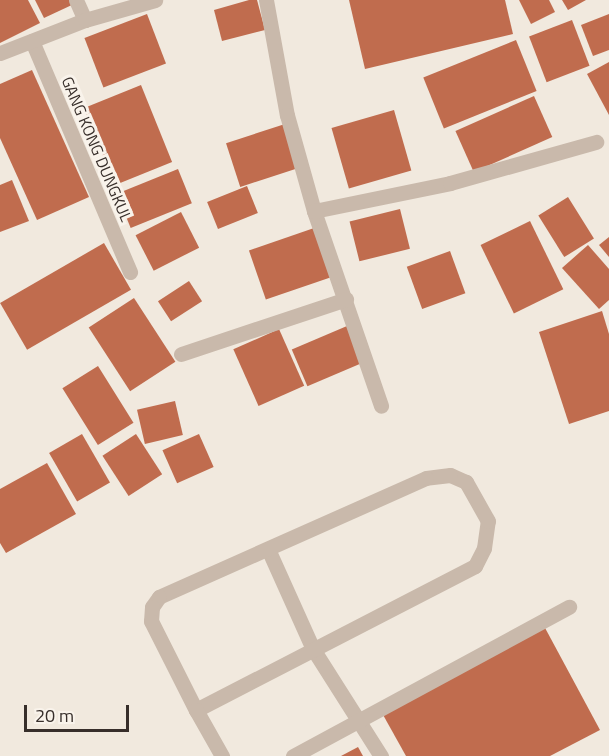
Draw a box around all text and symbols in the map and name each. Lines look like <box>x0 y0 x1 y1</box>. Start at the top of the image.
street label: GANG KONG DUNGKUL <box>58 74 136 224</box>
scale bar <box>27 693 132 731</box>
text: 20 m <box>35 702 74 729</box>

